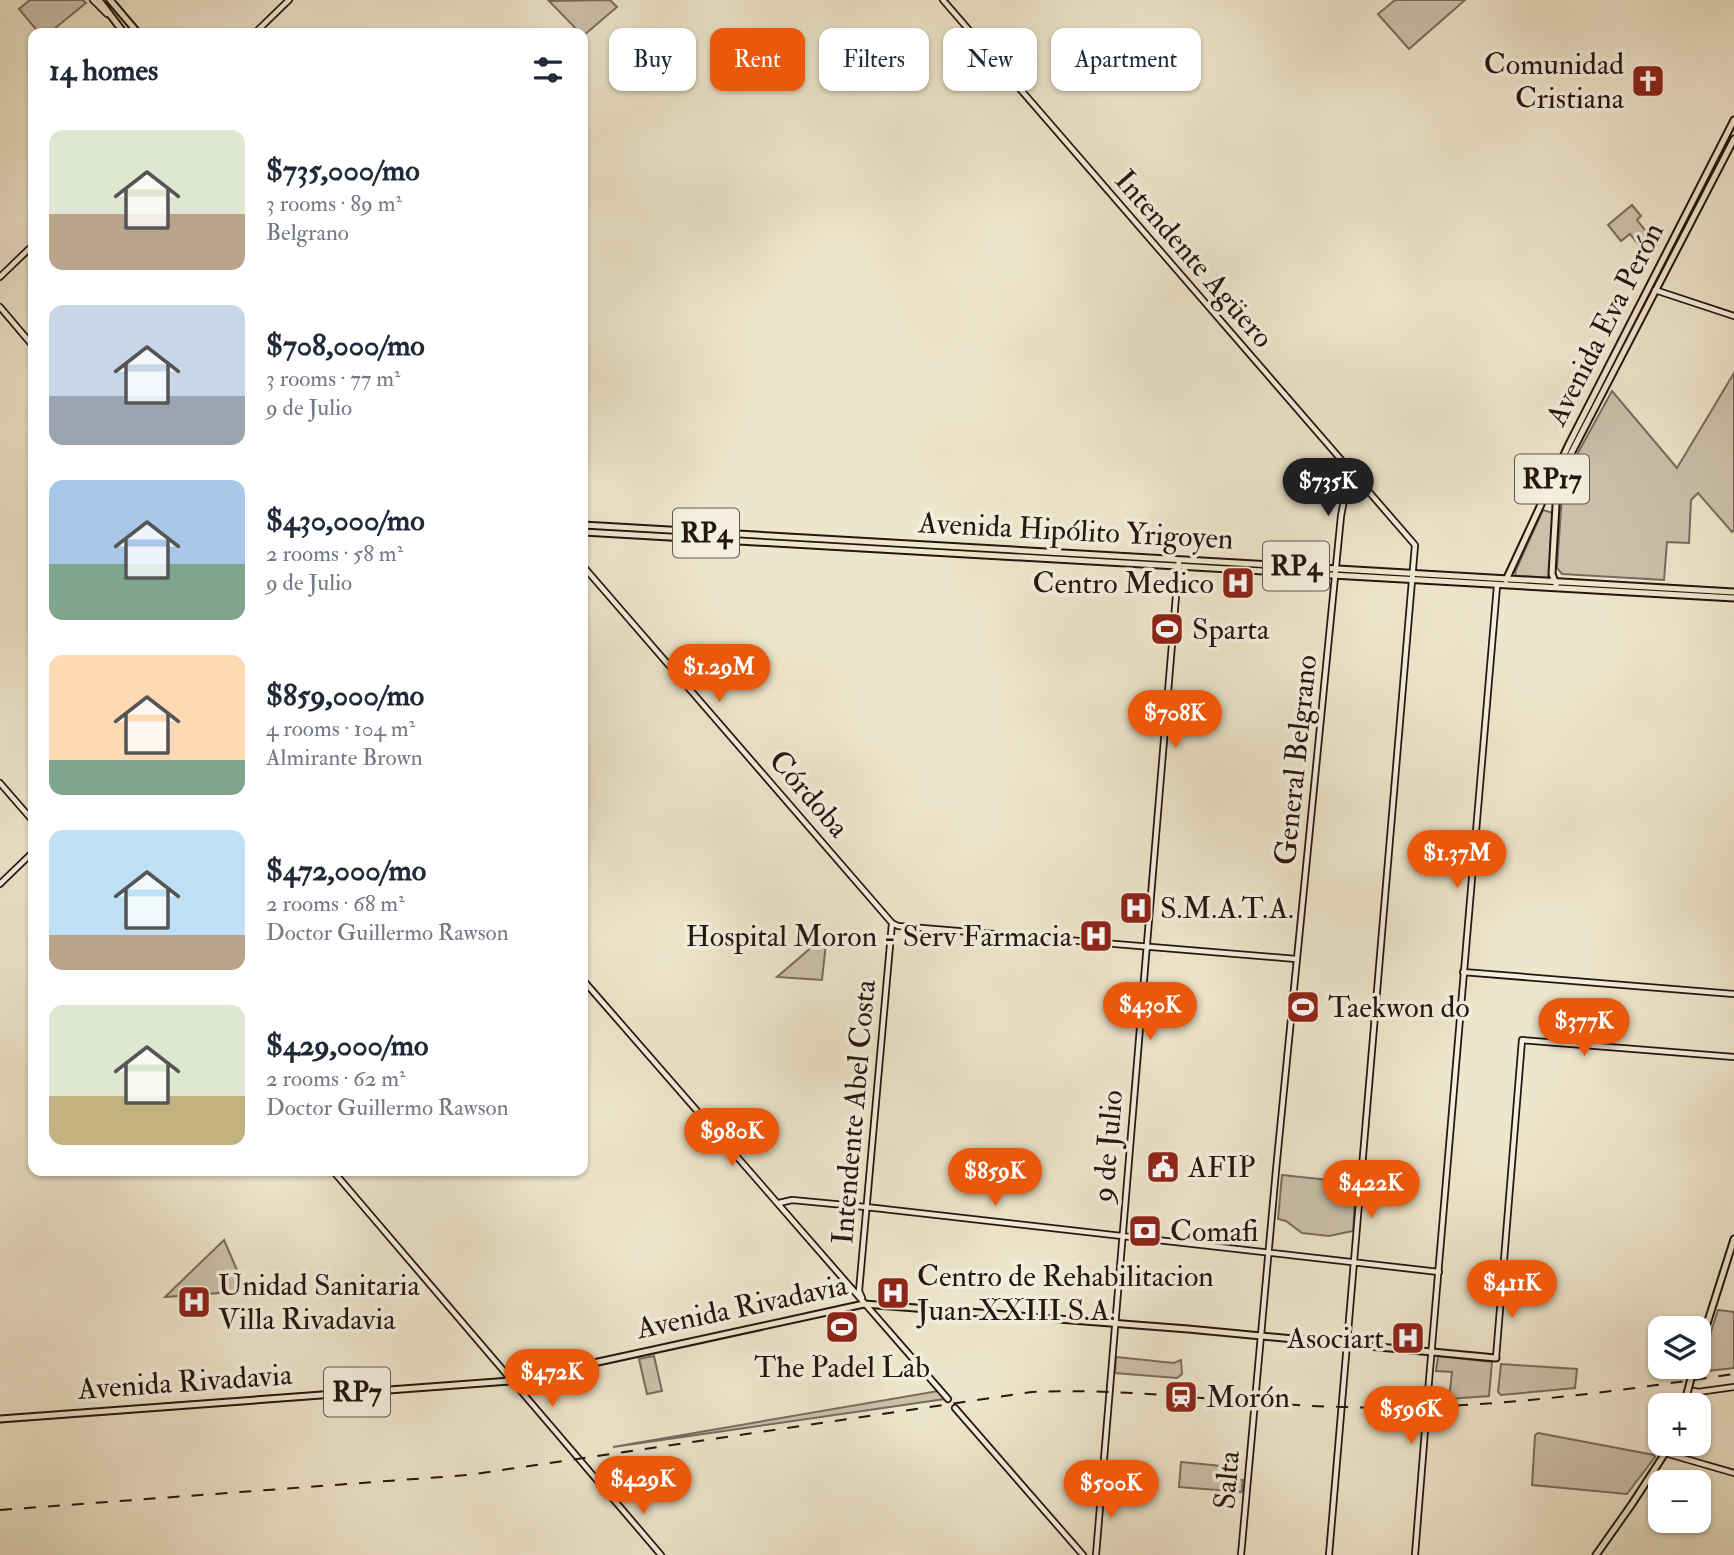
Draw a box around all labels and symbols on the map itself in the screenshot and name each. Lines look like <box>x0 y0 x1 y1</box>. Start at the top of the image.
place label: Comunidad Cristiana <box>1484 46 1625 117</box>
church icon: Comunidad Cristiana <box>1629 62 1667 100</box>
street label: Intendente Agüero <box>1107 162 1281 356</box>
street label: Avenida Eva Perón <box>1537 216 1672 433</box>
road number: RP17 <box>1515 454 1589 504</box>
pin: $735K <box>1279 458 1377 518</box>
street label: Avenida Hipólito Yrigoyen <box>917 504 1234 558</box>
road number: RP4 <box>673 508 739 558</box>
road number: RP4 <box>1263 542 1329 590</box>
hospital icon: Centro Medico <box>1219 564 1257 602</box>
place label: Centro Medico <box>1033 565 1214 602</box>
sports icon: Sparta <box>1148 610 1186 648</box>
place label: Sparta <box>1192 611 1270 648</box>
pin: $1.29M <box>662 644 776 704</box>
street label: General Belgrano <box>1267 653 1325 867</box>
pin: $708K <box>1126 690 1224 750</box>
street label: Córdoba <box>761 743 857 846</box>
pin: $1.37M <box>1400 830 1514 890</box>
hospital icon: S.M.A.T.A. <box>1117 889 1155 927</box>
place label: S.M.A.T.A. <box>1160 890 1294 927</box>
hospital icon: Hospital Moron - Serv Farmacia <box>1077 917 1115 955</box>
place label: Hospital Moron - Serv Farmacia <box>686 918 1073 955</box>
street label: Intendente Abel Costa <box>824 978 884 1246</box>
pin: $430K <box>1101 982 1199 1042</box>
sports icon: Taekwon do <box>1284 988 1322 1026</box>
place label: Taekwon do <box>1328 989 1470 1026</box>
pin: $377K <box>1535 998 1633 1058</box>
street label: 9 de Julio <box>1085 1088 1131 1206</box>
pin: $980K <box>683 1108 781 1168</box>
pin: $859K <box>946 1148 1044 1208</box>
public building icon: AFIP <box>1144 1148 1182 1186</box>
place label: AFIP <box>1187 1149 1256 1186</box>
pin: $422K <box>1322 1160 1420 1220</box>
bank icon: Comafi <box>1126 1212 1164 1250</box>
place label: Comafi <box>1170 1213 1259 1250</box>
place label: Centro de Rehabilitacion Juan XXIII S.A. <box>916 1258 1214 1329</box>
pin: $411K <box>1463 1260 1561 1320</box>
street label: Avenida Rivadavia <box>632 1266 851 1348</box>
place label: Unidad Sanitaria Villa Rivadavia <box>218 1267 420 1338</box>
hospital icon: Centro de Rehabilitacion Juan XXIII S.A. <box>874 1274 912 1312</box>
hospital icon: Unidad Sanitaria Villa Rivadavia <box>175 1283 213 1321</box>
sports icon: The Padel Lab <box>823 1308 861 1346</box>
hospital icon: Asociart <box>1389 1319 1427 1357</box>
place label: Asociart <box>1286 1320 1384 1357</box>
place label: The Padel Lab <box>754 1349 930 1386</box>
pin: $472K <box>503 1350 601 1409</box>
street label: Avenida Rivadavia <box>76 1356 294 1408</box>
road number: RP7 <box>324 1368 390 1416</box>
station icon: Morón <box>1162 1378 1200 1416</box>
place label: Morón <box>1206 1379 1290 1416</box>
pin: $596K <box>1362 1386 1460 1446</box>
street label: Salta <box>1206 1449 1248 1511</box>
pin: $429K <box>594 1456 692 1516</box>
pin: $500K <box>1062 1460 1160 1520</box>

